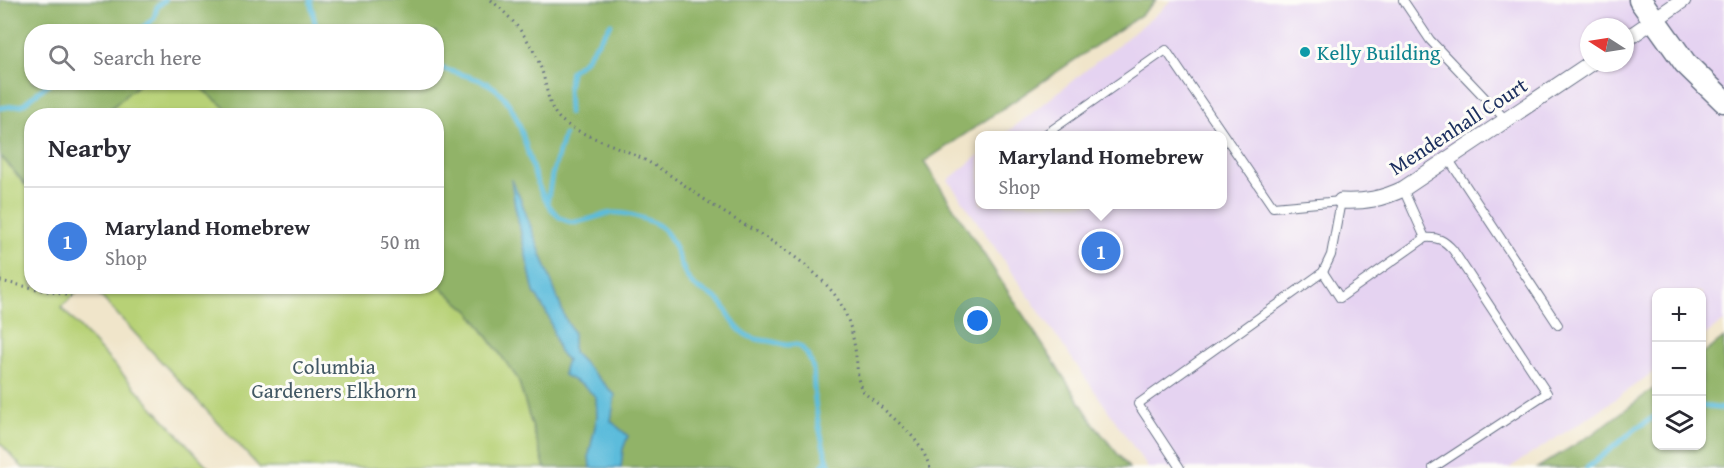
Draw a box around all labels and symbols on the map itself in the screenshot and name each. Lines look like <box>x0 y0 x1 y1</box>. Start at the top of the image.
north arrow <box>1580 18 1634 72</box>
place label: Kelly Building <box>1317 37 1441 68</box>
marker: Kelly Building <box>1298 45 1312 59</box>
street label: Mendenhall Court <box>1383 69 1534 182</box>
pin: 1 <box>1082 228 1120 274</box>
your location <box>963 306 992 335</box>
park label: Columbia Gardeners Elkhorn <box>251 351 417 406</box>

